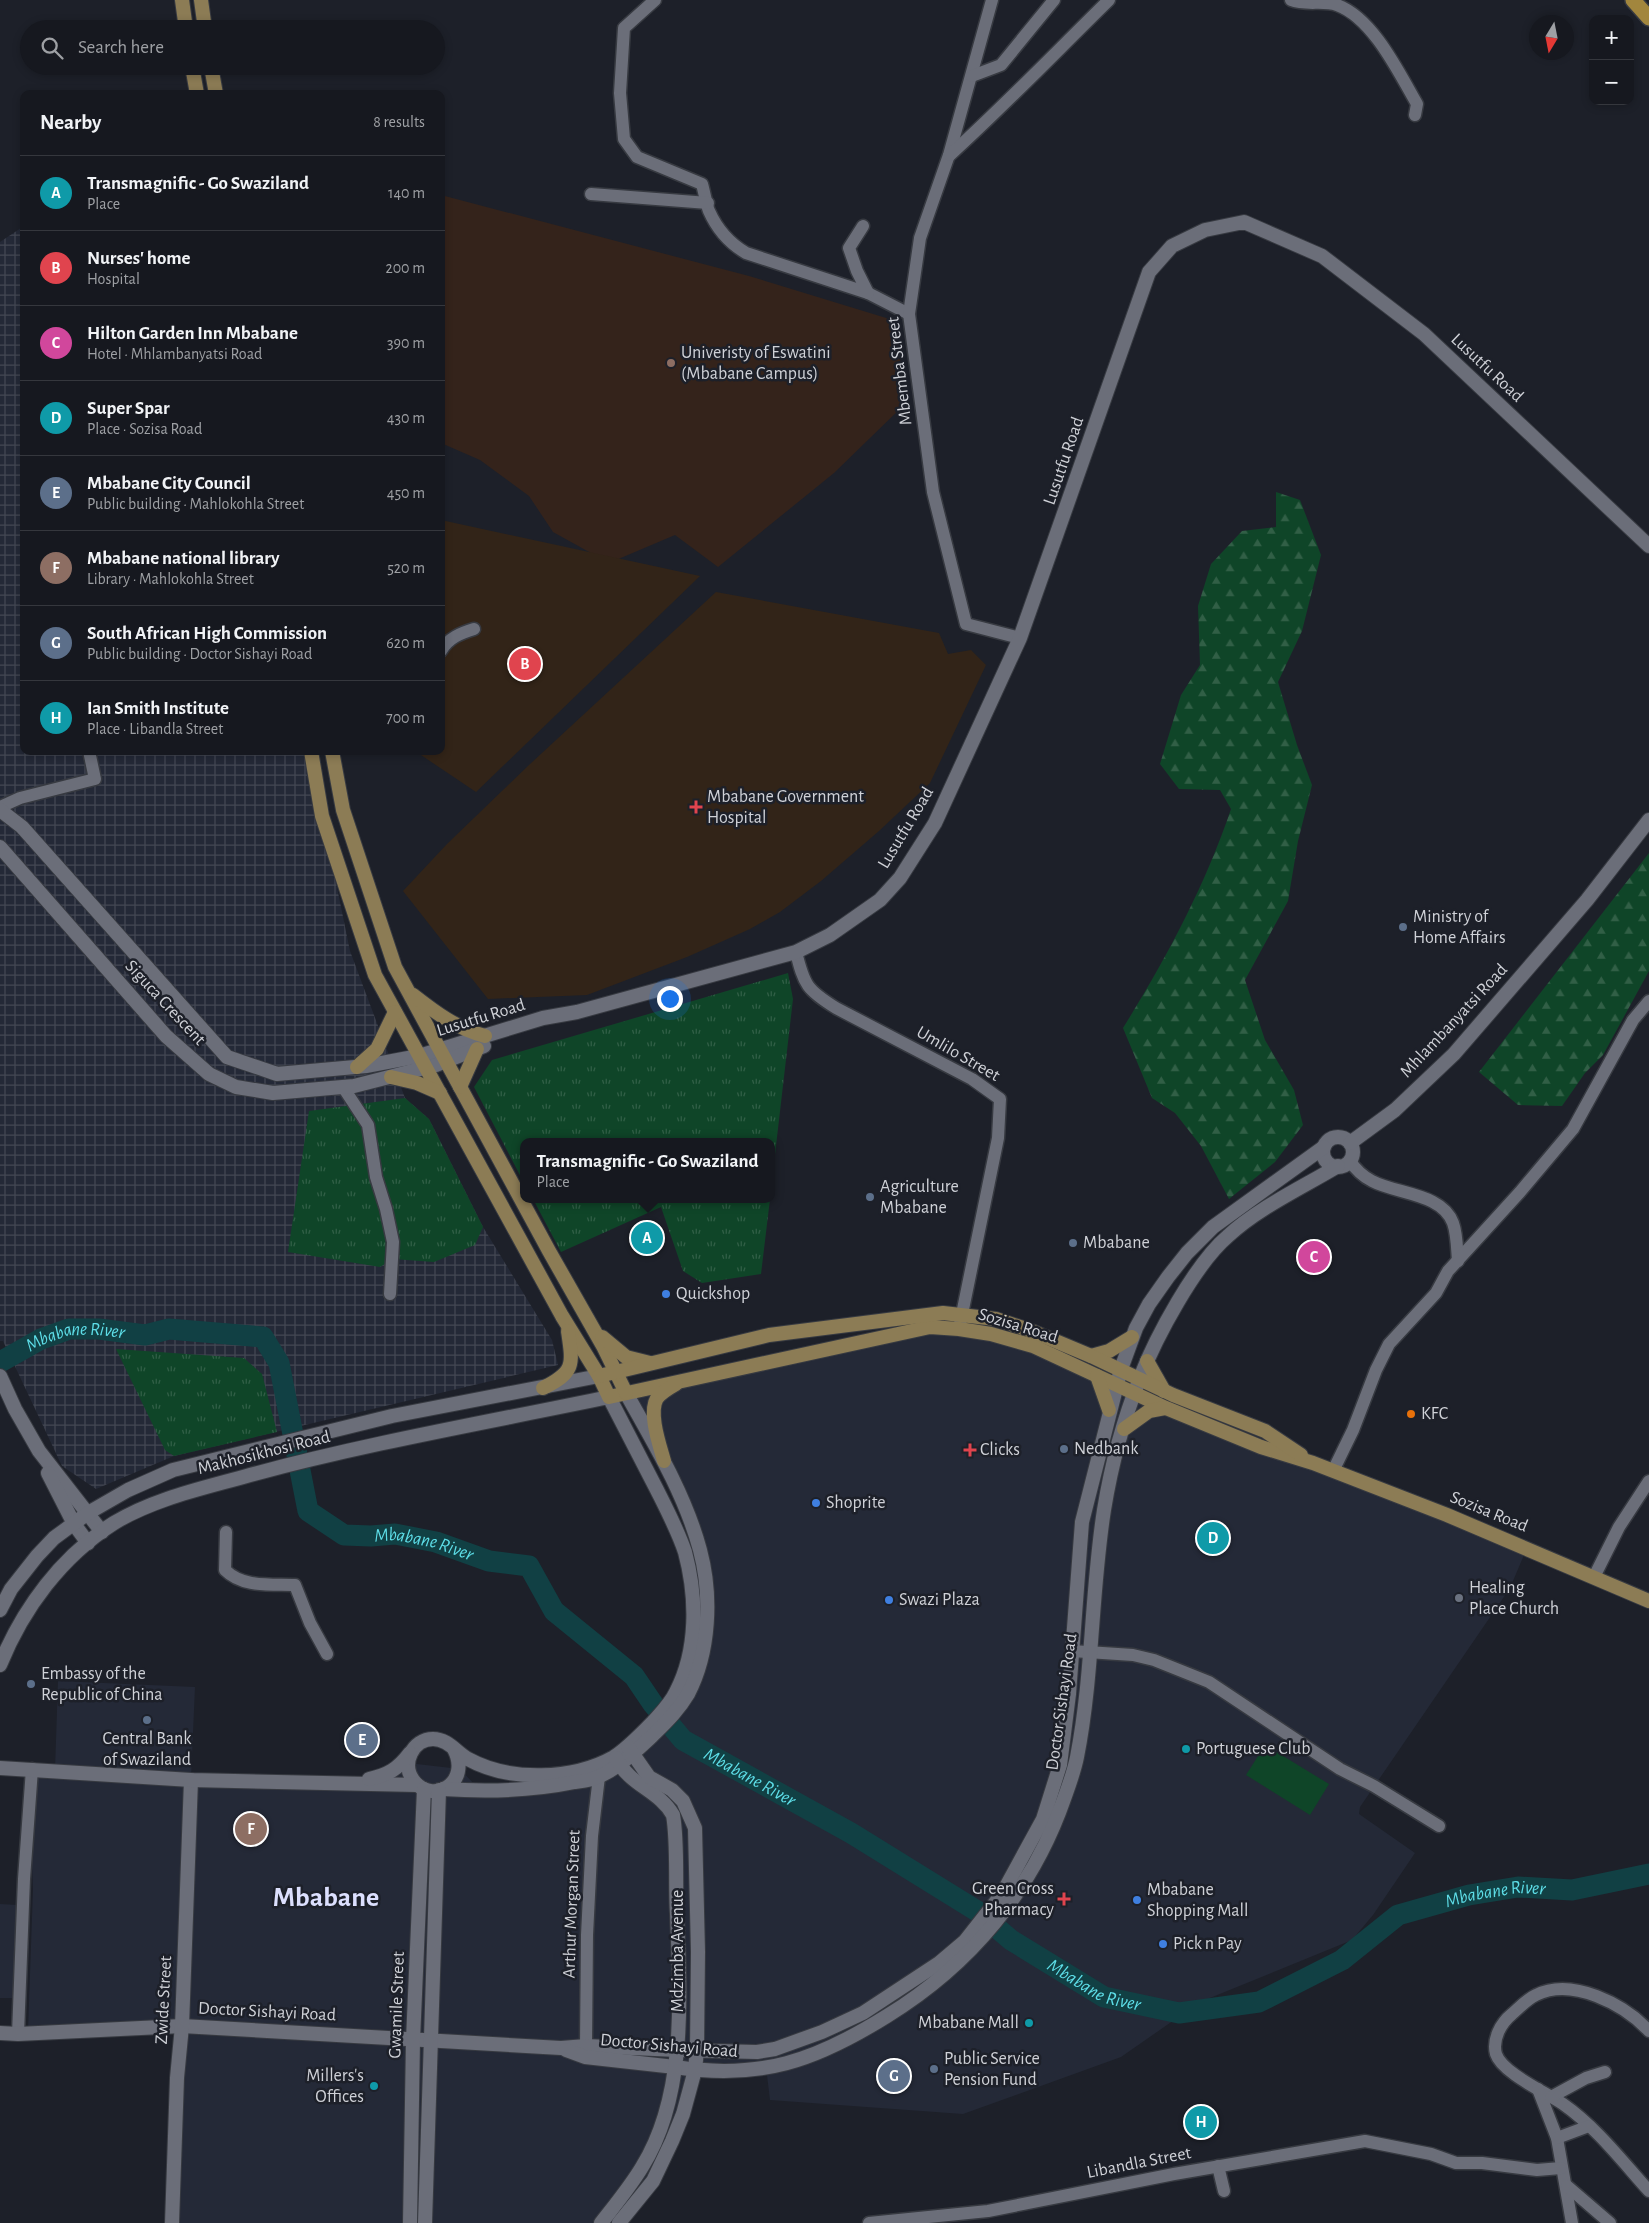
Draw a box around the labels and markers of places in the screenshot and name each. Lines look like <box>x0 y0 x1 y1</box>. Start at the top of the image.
place label: Univeristy of Eswatini (Mbabane Campus) <box>681 344 831 383</box>
marker: Univeristy of Eswatini (Mbabane Campus) <box>665 357 677 369</box>
pin: B <box>509 645 541 683</box>
place label: Mbabane Government Hospital <box>707 788 864 827</box>
marker: Mbabane Government Hospital <box>689 800 703 814</box>
place label: Ministry of Home Affairs <box>1413 908 1506 947</box>
marker: Ministry of Home Affairs <box>1397 921 1409 933</box>
place label: Agriculture Mbabane <box>880 1178 959 1217</box>
marker: Agriculture Mbabane <box>864 1191 876 1203</box>
pin: A <box>631 1219 663 1257</box>
place label: Mbabane <box>1083 1234 1150 1252</box>
marker: Mbabane <box>1067 1237 1079 1249</box>
pin: C <box>1298 1238 1330 1276</box>
place label: Quickshop <box>676 1285 750 1303</box>
marker: Quickshop <box>660 1288 672 1300</box>
place label: KFC <box>1421 1405 1448 1423</box>
marker: KFC <box>1405 1408 1417 1420</box>
place label: Nedbank <box>1074 1440 1139 1458</box>
place label: Clicks <box>980 1441 1020 1459</box>
marker: Nedbank <box>1058 1443 1070 1455</box>
marker: Clicks <box>964 1444 976 1456</box>
place label: Shoprite <box>826 1494 885 1512</box>
marker: Shoprite <box>810 1497 822 1509</box>
pin: D <box>1197 1519 1229 1557</box>
place label: Healing Place Church <box>1469 1579 1559 1618</box>
place label: Swazi Plaza <box>899 1591 980 1609</box>
marker: Healing Place Church <box>1453 1592 1465 1604</box>
marker: Swazi Plaza <box>883 1594 895 1606</box>
place label: Embassy of the Republic of China <box>41 1665 163 1704</box>
marker: Embassy of the Republic of China <box>25 1678 37 1690</box>
marker: Central Bank of Swaziland <box>141 1714 153 1726</box>
pin: E <box>346 1721 378 1759</box>
place label: Central Bank of Swaziland <box>103 1730 192 1769</box>
place label: Portuguese Club <box>1196 1740 1310 1758</box>
marker: Portuguese Club <box>1180 1743 1192 1755</box>
pin: F <box>235 1810 267 1848</box>
place label: Green Cross Pharmacy <box>972 1880 1054 1919</box>
place label: Mbabane Shopping Mall <box>1147 1881 1248 1920</box>
marker: Green Cross Pharmacy <box>1058 1893 1070 1905</box>
marker: Mbabane Shopping Mall <box>1131 1894 1143 1906</box>
place label: Pick n Pay <box>1173 1935 1242 1953</box>
marker: Pick n Pay <box>1157 1938 1169 1950</box>
place label: Mbabane Mall <box>918 2014 1019 2032</box>
marker: Mbabane Mall <box>1023 2017 1035 2029</box>
place label: Public Service Pension Fund <box>944 2050 1040 2089</box>
pin: G <box>878 2057 910 2095</box>
marker: Public Service Pension Fund <box>928 2063 940 2075</box>
place label: Millers's Offices <box>306 2067 364 2106</box>
marker: Millers's Offices <box>368 2080 380 2092</box>
pin: H <box>1185 2103 1217 2141</box>

